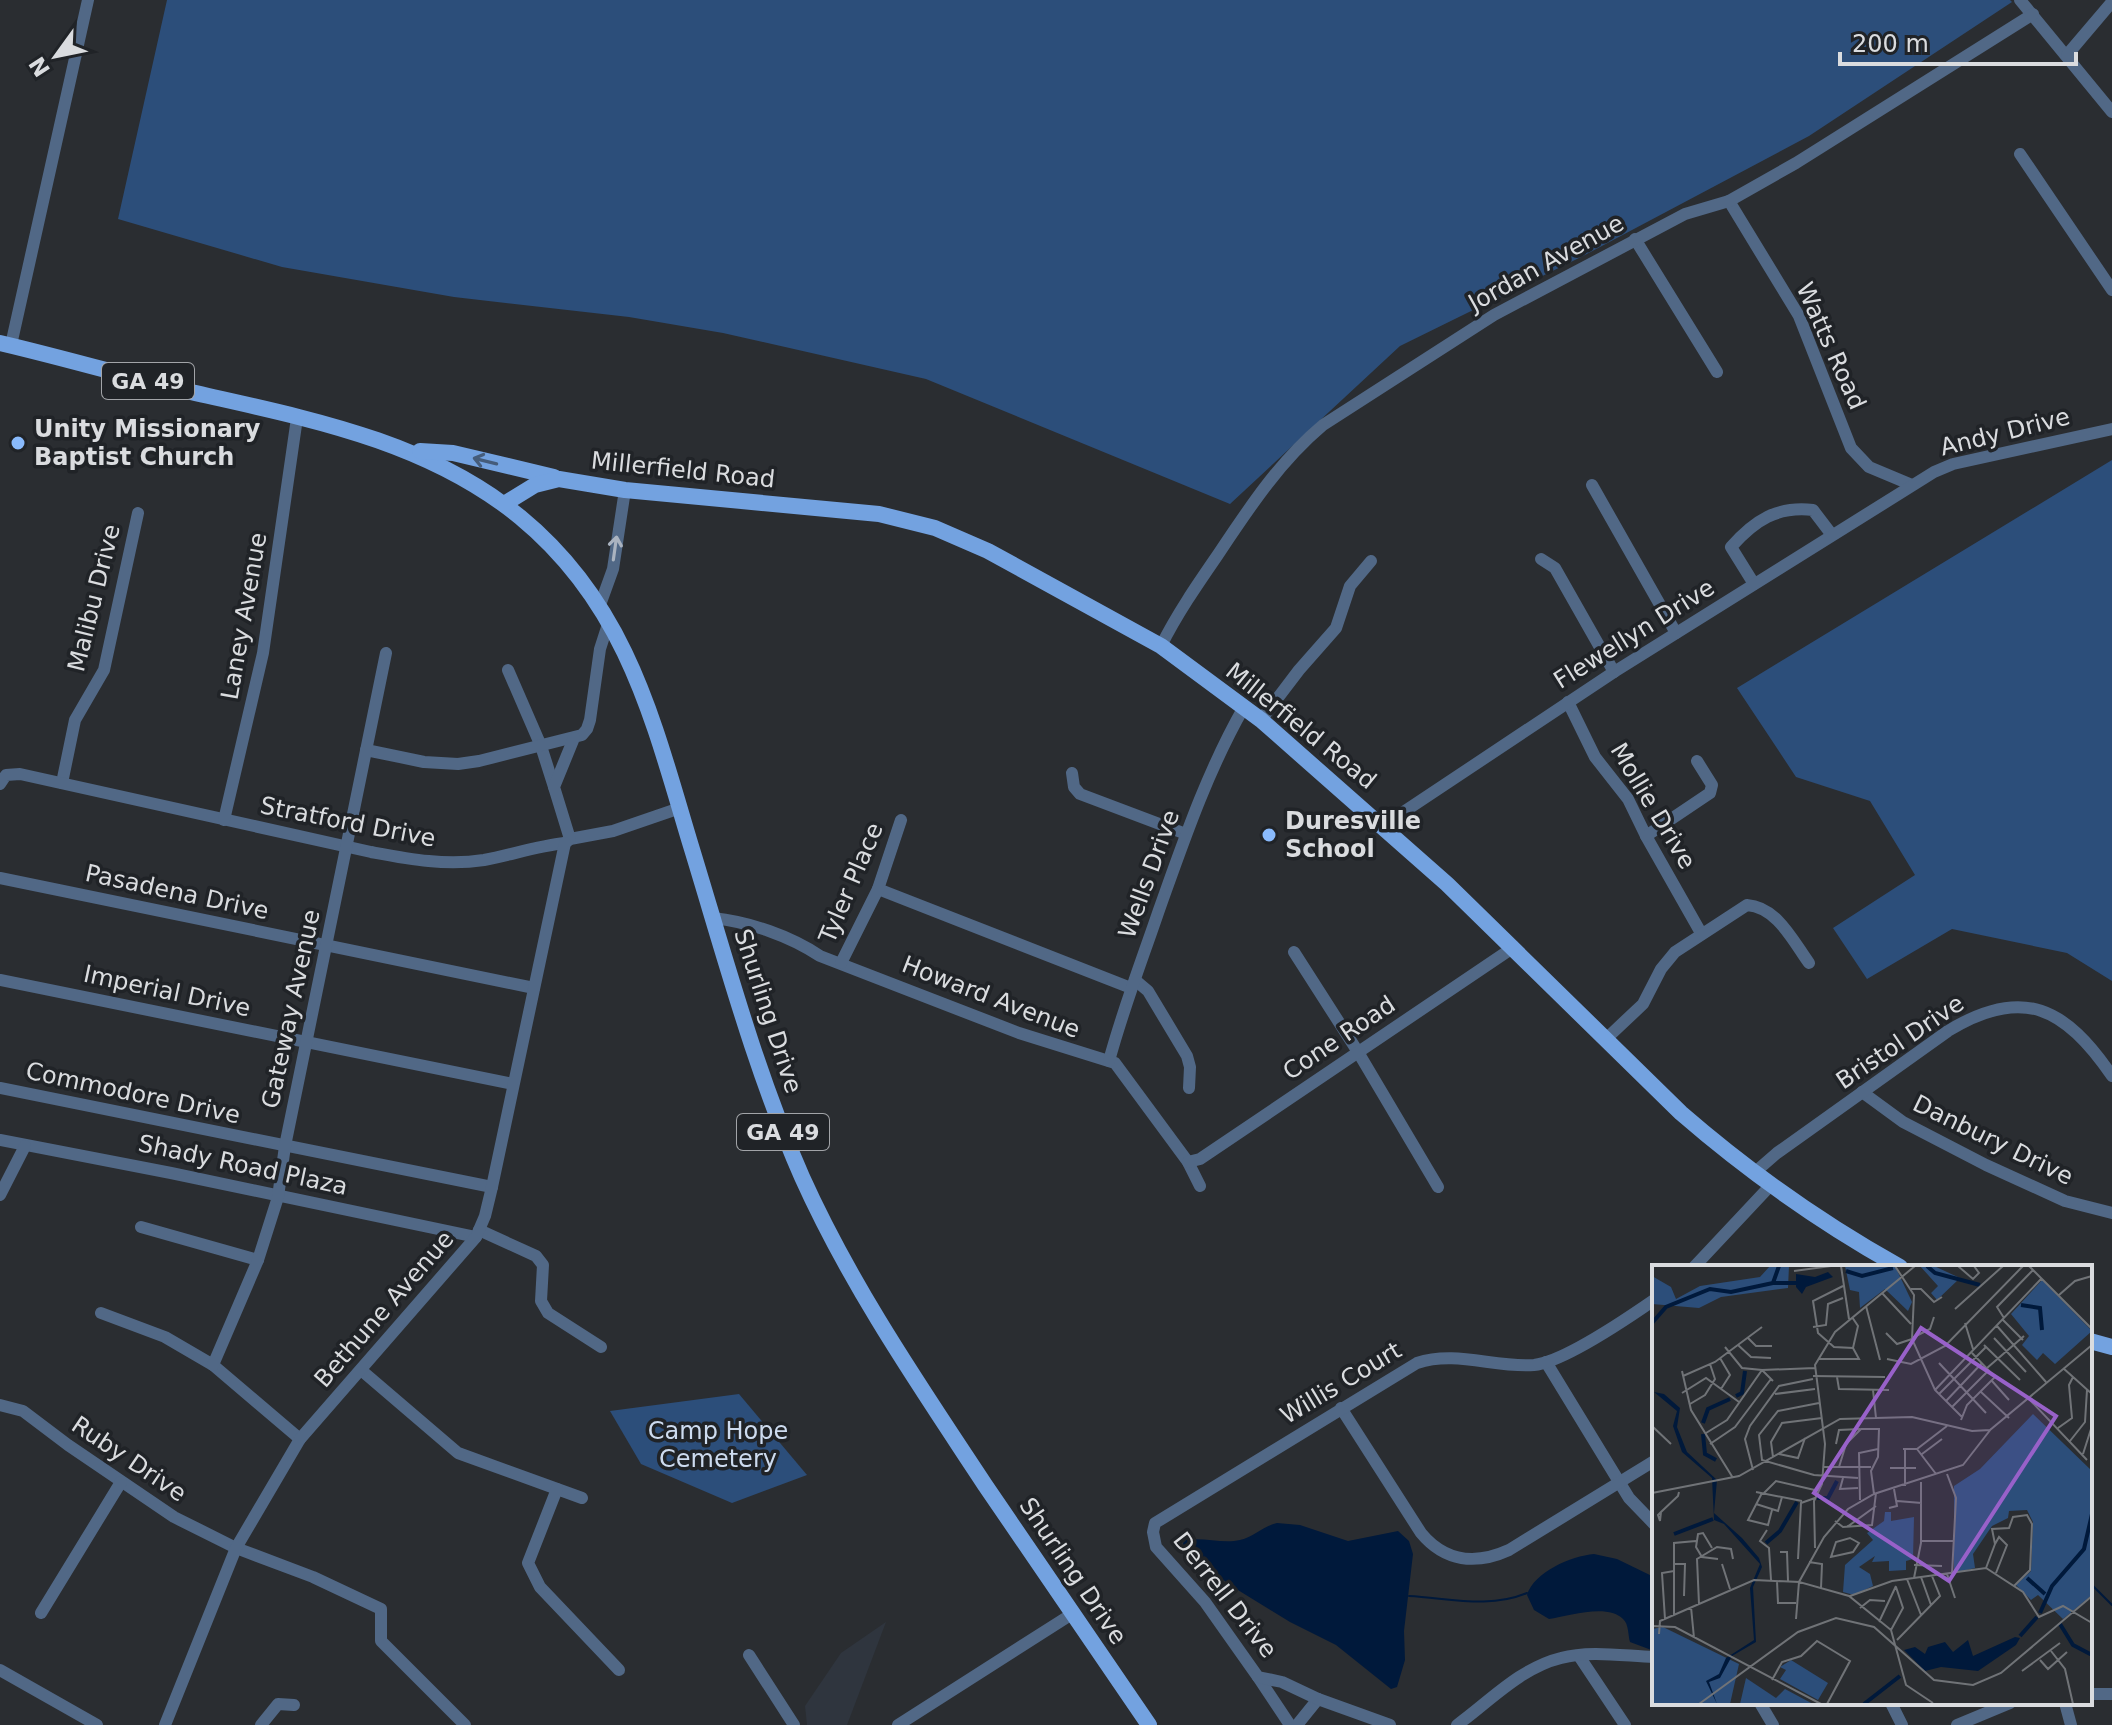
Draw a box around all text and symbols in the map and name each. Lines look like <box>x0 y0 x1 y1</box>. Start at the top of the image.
north arrow <box>16 16 96 96</box>
scale bar <box>1840 16 2076 66</box>
text: 200 m <box>1852 30 1929 58</box>
text: N <box>24 52 55 81</box>
street label: Jordan Avenue <box>1462 209 1629 318</box>
street label: Watts Road <box>1791 278 1871 414</box>
road number: GA 49 <box>102 363 194 399</box>
street label: Andy Drive <box>1937 402 2073 462</box>
place label: Unity Missionary Baptist Church <box>34 415 261 471</box>
marker: Unity Missionary Baptist Church <box>9 434 27 452</box>
street label: Millerfield Road <box>590 446 776 494</box>
one-way arrow <box>473 453 499 468</box>
street label: Malibu Drive <box>62 521 126 675</box>
street label: Laney Avenue <box>216 530 272 702</box>
one-way arrow <box>608 536 623 561</box>
street label: Flewellyn Drive <box>1549 573 1719 695</box>
street label: Millerfield Road <box>1220 657 1382 795</box>
street label: Mollie Drive <box>1604 738 1702 874</box>
street label: Stratford Drive <box>258 791 438 853</box>
street label: Wells Drive <box>1113 806 1185 942</box>
place label: Duresville School <box>1285 807 1421 863</box>
street label: Tyler Place <box>813 819 889 948</box>
marker: Duresville School <box>1260 826 1278 844</box>
street label: Pasadena Drive <box>83 859 271 925</box>
street label: Gateway Avenue <box>256 907 326 1111</box>
street label: Shurling Drive <box>728 925 808 1097</box>
street label: Howard Avenue <box>898 950 1084 1044</box>
street label: Imperial Drive <box>81 960 253 1022</box>
street label: Bristol Drive <box>1831 989 1969 1095</box>
street label: Cone Road <box>1278 990 1400 1086</box>
street label: Commodore Drive <box>23 1057 243 1129</box>
street label: Danbury Drive <box>1908 1089 2078 1191</box>
road number: GA 49 <box>737 1114 829 1150</box>
street label: Shady Road Plaza <box>136 1129 350 1201</box>
street label: Bethune Avenue <box>309 1225 459 1393</box>
inset map <box>1652 1265 2092 1705</box>
street label: Willis Court <box>1276 1336 1406 1430</box>
street label: Ruby Drive <box>67 1411 191 1507</box>
park label: Camp Hope Cemetery <box>648 1417 788 1473</box>
street label: Shurling Drive <box>1014 1492 1132 1650</box>
street label: Derrell Drive <box>1167 1527 1283 1663</box>

